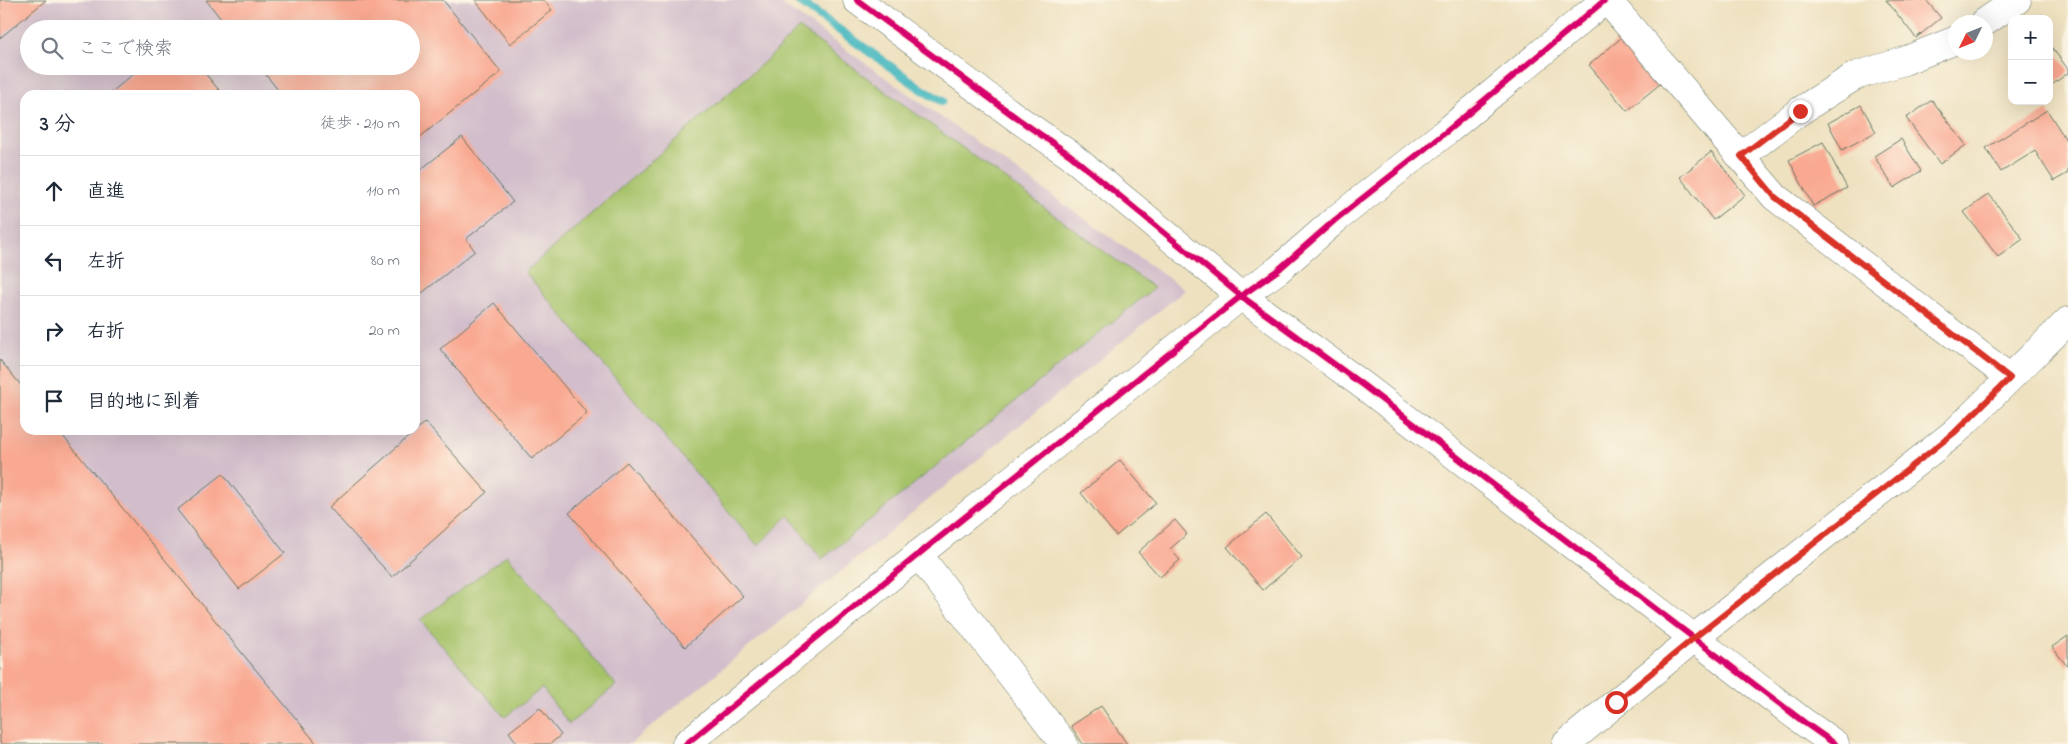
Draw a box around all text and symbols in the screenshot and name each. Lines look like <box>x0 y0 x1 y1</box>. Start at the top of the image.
north arrow <box>1948 15 1993 60</box>
map controls <box>2008 15 2053 105</box>
button: + <box>2008 15 2053 60</box>
search box <box>20 20 420 75</box>
icon: search <box>38 34 66 62</box>
text: ここで検索 <box>78 36 173 63</box>
button: − <box>2008 60 2053 105</box>
route end <box>1789 100 1812 123</box>
text: 3 分 <box>40 110 75 140</box>
text: 徒歩 · 210 m <box>320 112 400 136</box>
icon: ahead <box>40 177 68 205</box>
text: 直進 <box>87 179 125 206</box>
text: 110 m <box>366 179 400 203</box>
icon: left <box>40 247 68 275</box>
text: 左折 <box>87 249 125 276</box>
text: 80 m <box>371 249 400 273</box>
icon: right <box>40 317 68 345</box>
text: 右折 <box>87 319 125 346</box>
text: 20 m <box>369 319 400 343</box>
icon: arrive <box>40 387 68 415</box>
text: 目的地に到着 <box>87 389 201 416</box>
route start <box>1605 691 1628 714</box>

